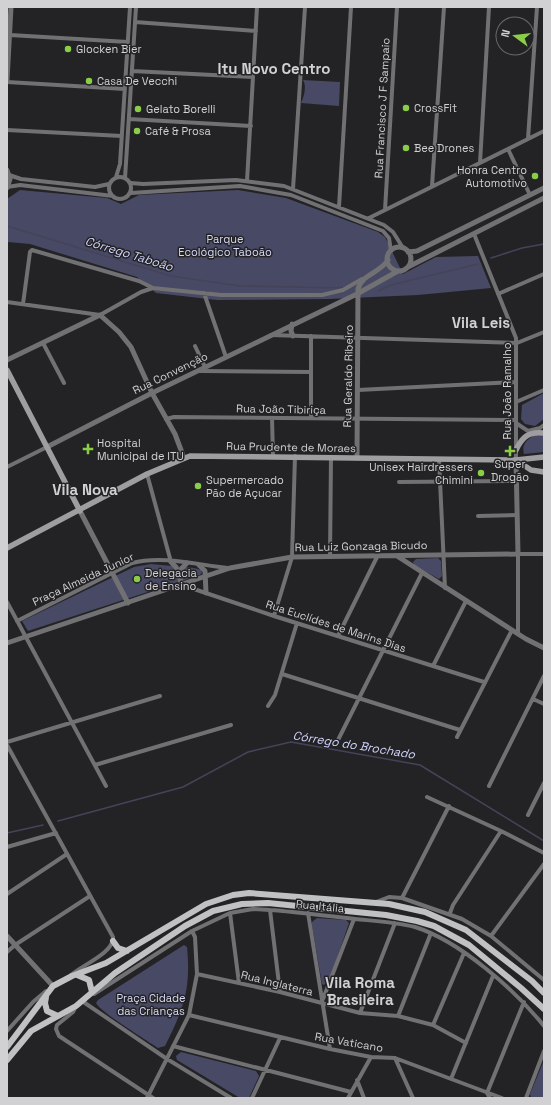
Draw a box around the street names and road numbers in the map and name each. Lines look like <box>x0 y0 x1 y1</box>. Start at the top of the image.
street label: Rua Francisco J F Sampaio <box>371 37 393 179</box>
street label: Rua Geraldo Ribeiro <box>340 324 356 428</box>
street label: Rua João Ramalho <box>500 342 514 439</box>
street label: Rua Convenção <box>130 349 210 397</box>
street label: Rua João Tibiriça <box>236 401 327 417</box>
street label: Rua Prudente de Moraes <box>226 439 356 455</box>
street label: Rua Luiz Gonzaga Bicudo <box>294 538 428 554</box>
street label: Praça Almeida Junior <box>30 549 136 609</box>
street label: Rua Euclídes de Marins Dias <box>264 597 408 655</box>
street label: Rua Itália <box>295 896 346 916</box>
street label: Rua Inglaterra <box>240 967 315 999</box>
street label: Rua Vaticano <box>314 1029 385 1055</box>

